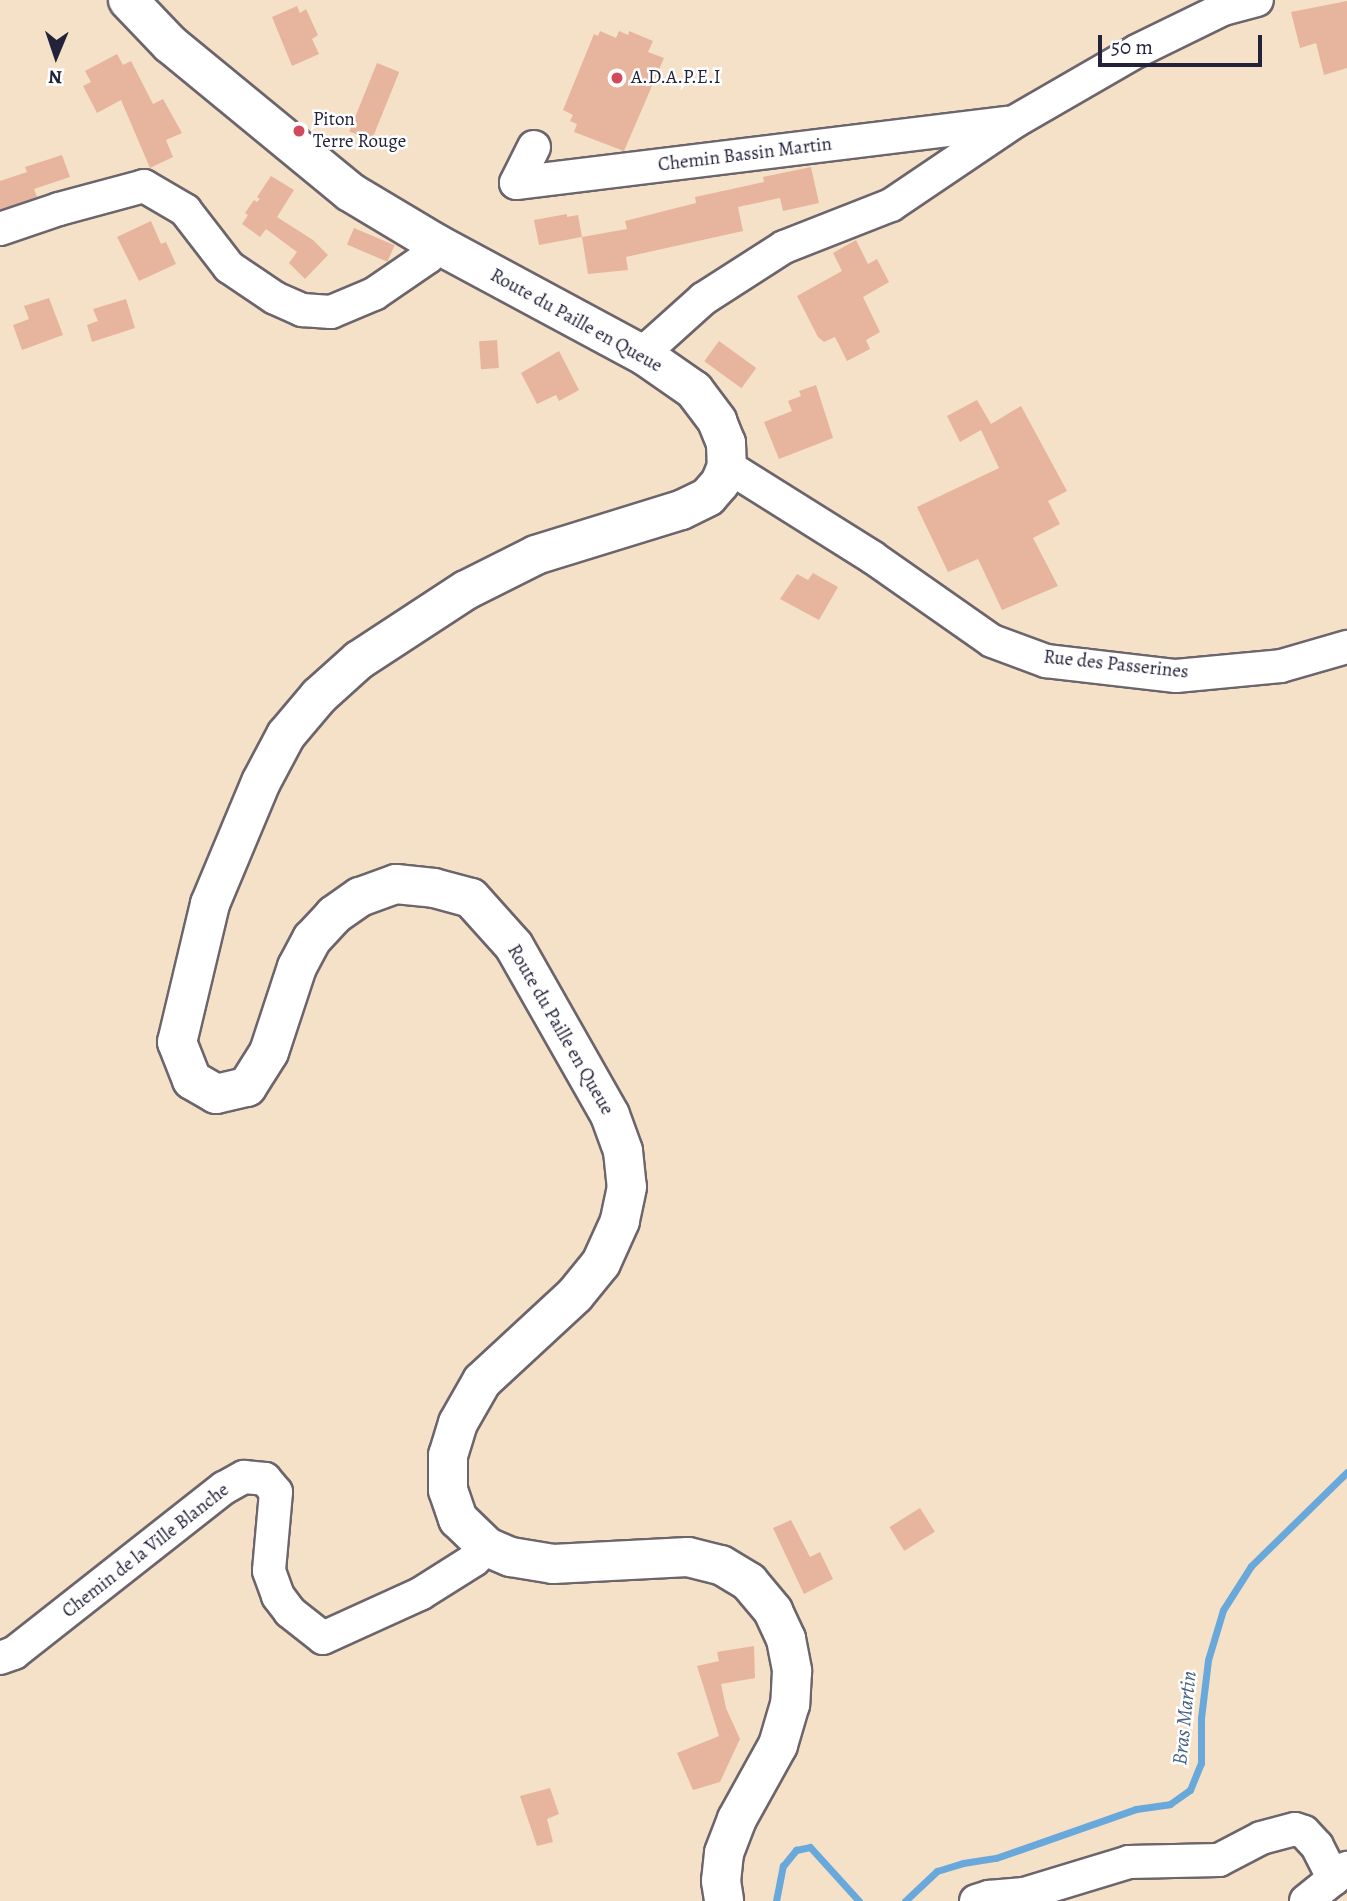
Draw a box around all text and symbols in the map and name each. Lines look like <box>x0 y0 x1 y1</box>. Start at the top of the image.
north arrow <box>21 21 91 91</box>
scale bar <box>1102 21 1266 65</box>
text: 50 m <box>1111 33 1153 61</box>
text: N <box>48 64 63 90</box>
place label: A.D.A.P.E.I <box>631 67 721 89</box>
marker: A.D.A.P.E.I <box>609 70 625 86</box>
place label: Piton Terre Rouge <box>313 109 406 153</box>
marker: Piton Terre Rouge <box>291 123 307 139</box>
street label: Chemin Bassin Martin <box>657 133 833 177</box>
street label: Route du Paille en Queue <box>486 264 666 378</box>
street label: Rue des Passerines <box>1042 646 1190 684</box>
street label: Route du Paille en Queue <box>502 941 618 1119</box>
street label: Chemin de la Ville Blanche <box>58 1479 234 1623</box>
water label: Bras Martin <box>1167 1670 1201 1766</box>

